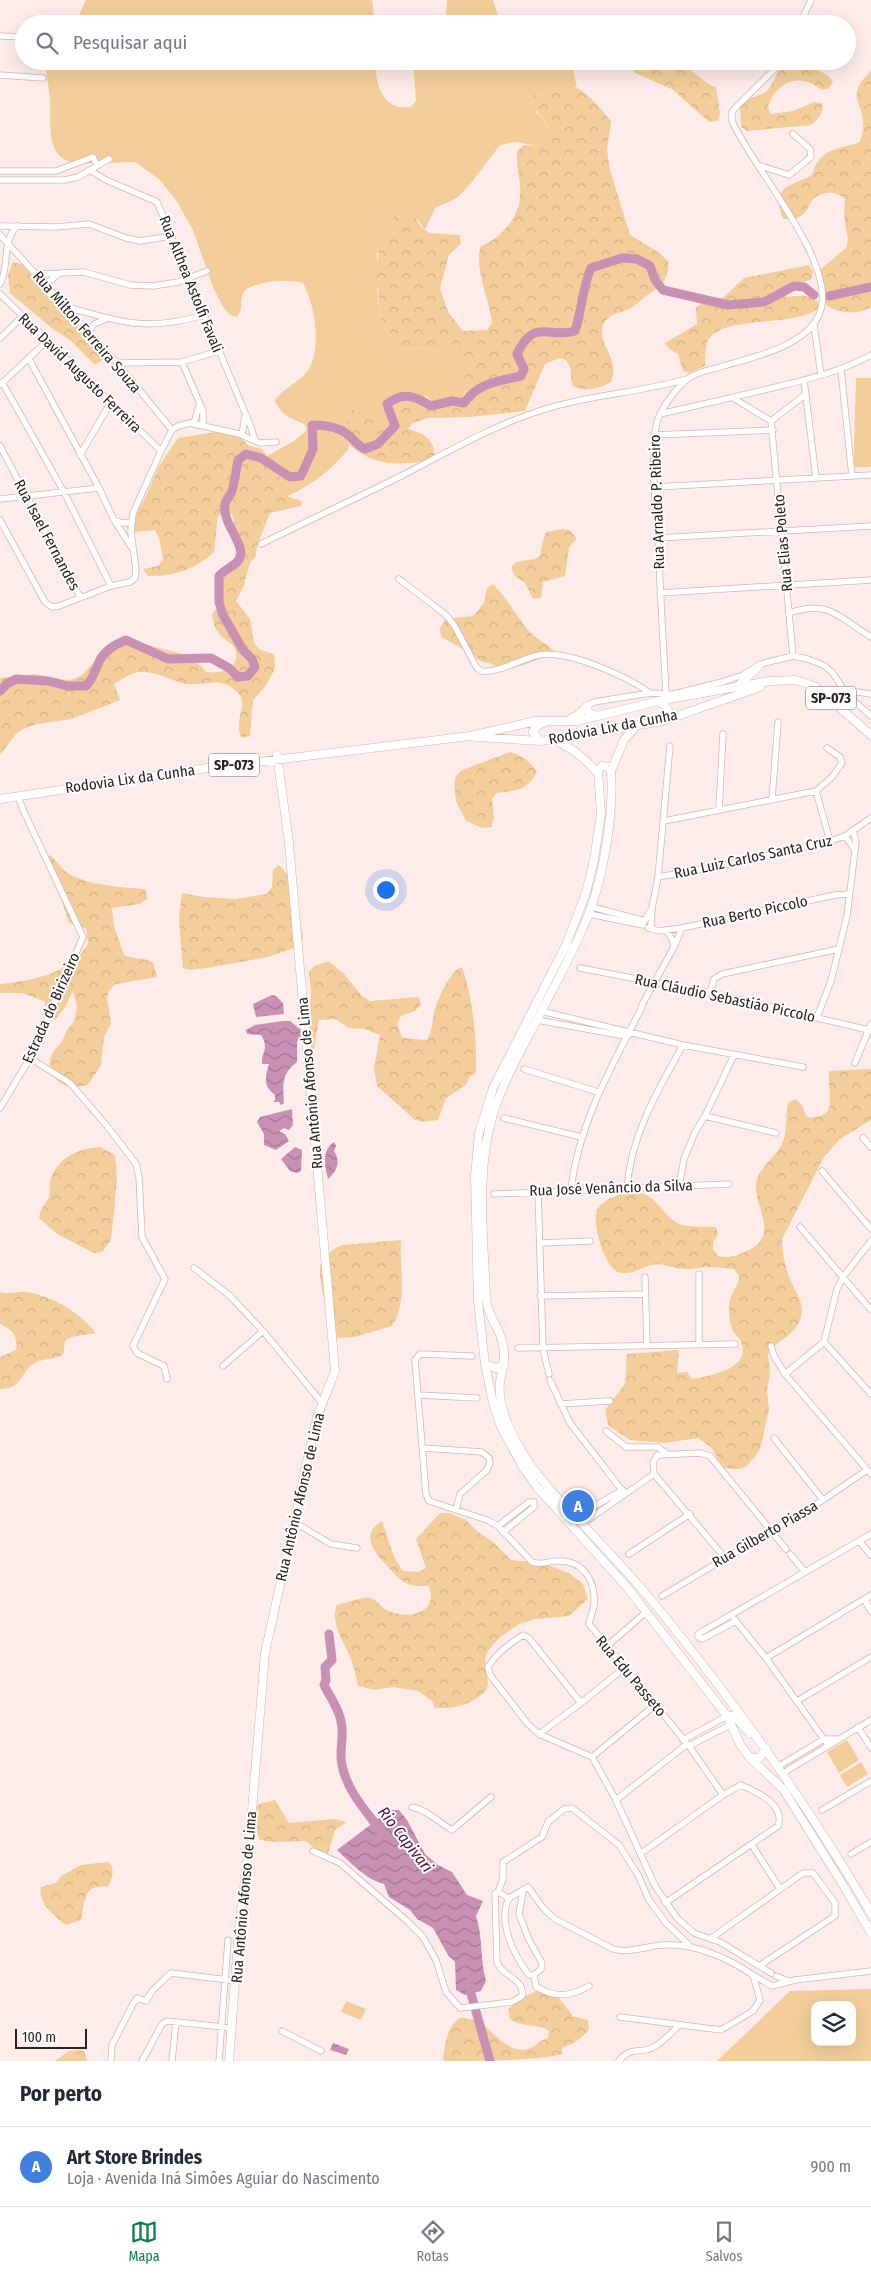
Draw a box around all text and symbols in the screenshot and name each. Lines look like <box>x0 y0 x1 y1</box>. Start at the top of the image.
search box <box>15 15 856 70</box>
icon: search <box>33 29 61 57</box>
text: Pesquisar aqui <box>73 31 187 54</box>
street label: Rua Althea Astolfi Favali <box>155 213 227 355</box>
street label: Rua Milton Ferreira Souza <box>29 267 145 397</box>
street label: Rua David Augusto Ferreira <box>15 309 145 437</box>
street label: Rua Arnaldo P. Ribeiro <box>646 434 668 570</box>
street label: Rua Isael Fernandes <box>10 476 84 594</box>
street label: Rua Elias Poleto <box>770 493 796 593</box>
road number: SP-073 <box>806 686 856 710</box>
street label: Rodovia Lix da Cunha <box>547 706 679 748</box>
road number: SP-073 <box>209 754 259 776</box>
street label: Rodovia Lix da Cunha <box>64 761 196 797</box>
street label: Rua Luiz Carlos Santa Cruz <box>672 831 834 883</box>
your location <box>373 877 399 903</box>
street label: Rua Berto Piccolo <box>701 892 810 932</box>
street label: Estrada do Birizeiro <box>18 950 84 1066</box>
street label: Rua Cláudio Sebastiáo Piccolo <box>633 970 817 1026</box>
street label: Rua Antônio Afonso de Lima <box>294 996 326 1170</box>
street label: Rua José Venâncio da Silva <box>529 1176 693 1200</box>
street label: Rua Antônio Afonso de Lima <box>272 1411 328 1583</box>
pin: A <box>562 1487 594 1525</box>
street label: Rua Gilberto Piassa <box>709 1497 821 1571</box>
street label: Rua Edu Passeto <box>592 1632 670 1720</box>
water label: Rio Capivari <box>374 1803 437 1876</box>
street label: Rua Antônio Afonso de Lima <box>228 1810 260 1984</box>
map controls <box>811 2001 856 2046</box>
button: layers <box>811 2001 856 2046</box>
scale bar <box>15 2026 88 2049</box>
text: 100 m <box>22 2029 56 2046</box>
text: Por perto <box>20 2081 102 2107</box>
text: Art Store Brindes <box>67 2146 202 2169</box>
text: A <box>32 2157 40 2176</box>
text: 900 m <box>810 2157 851 2176</box>
text: Loja · Avenida Iná Simôes Aguiar do Nascimento <box>67 2169 380 2188</box>
tab: Mapa <box>129 2218 160 2265</box>
tab: Rotas <box>417 2218 449 2265</box>
tab: Salvos <box>706 2218 742 2265</box>

